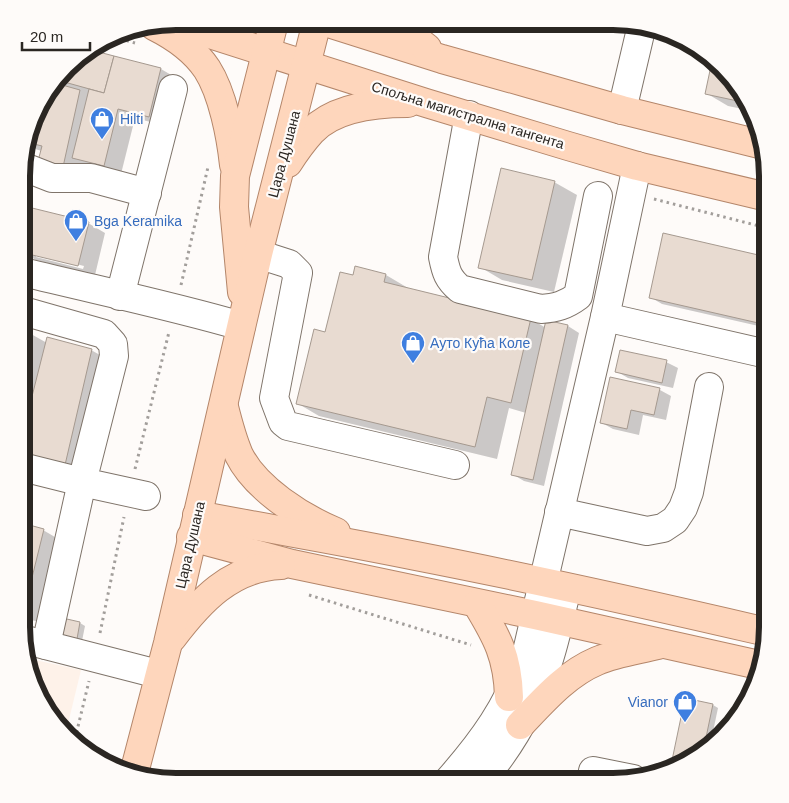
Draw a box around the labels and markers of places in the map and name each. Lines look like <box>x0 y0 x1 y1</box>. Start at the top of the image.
shop icon: Hilti <box>89 106 115 140</box>
place label: Hilti <box>120 111 143 127</box>
shop icon: Bga Keramika <box>63 208 89 242</box>
place label: Bga Keramika <box>94 213 182 229</box>
shop icon: Ауто Кућа Коле <box>400 330 426 364</box>
place label: Ауто Кућа Коле <box>430 335 531 351</box>
shop icon: Vianor <box>672 689 698 723</box>
place label: Vianor <box>628 694 668 710</box>

